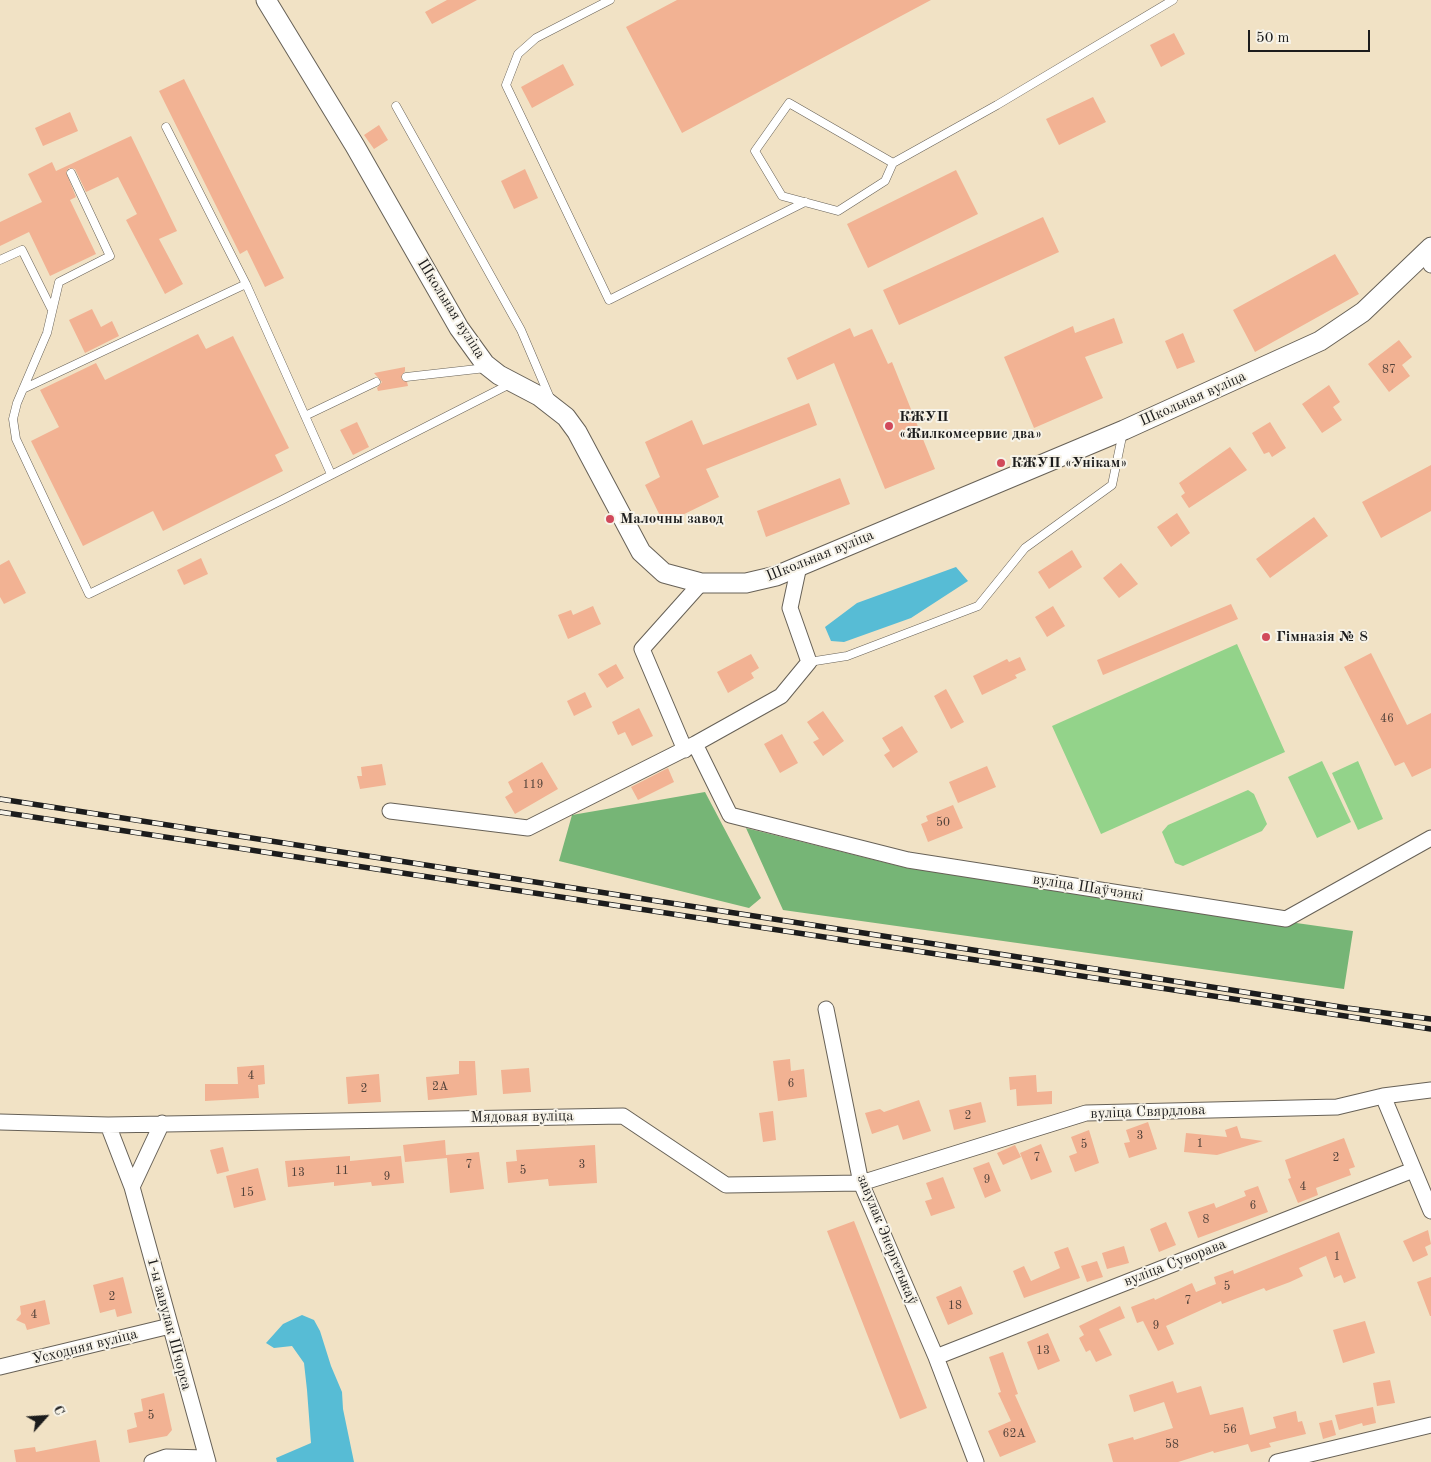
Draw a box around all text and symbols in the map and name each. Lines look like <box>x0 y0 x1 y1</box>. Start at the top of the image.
scale bar <box>1251 20 1374 52</box>
text: 50 m <box>1256 31 1290 46</box>
street label: Школьная вуліца <box>413 256 489 362</box>
house number: 87 <box>1382 363 1396 377</box>
street label: Школьная вуліца <box>1137 368 1249 430</box>
place label: КЖУП «Жилкомсервис два» <box>899 408 1042 443</box>
marker: КЖУП «Жилкомсервис два» <box>883 420 895 432</box>
place label: КЖУП «Унікам» <box>1011 454 1127 472</box>
marker: КЖУП «Унікам» <box>995 457 1007 469</box>
place label: Малочны завод <box>620 510 723 528</box>
marker: Малочны завод <box>604 513 616 525</box>
street label: Школьная вуліца <box>764 526 876 586</box>
place label: Гімназія № 8 <box>1276 628 1368 646</box>
marker: Гімназія № 8 <box>1260 631 1272 643</box>
house number: 46 <box>1380 712 1394 726</box>
house number: 119 <box>523 778 543 792</box>
house number: 50 <box>936 816 950 830</box>
street label: вуліца Шаўчэнкі <box>1031 870 1145 906</box>
house number: 4 <box>248 1069 254 1083</box>
house number: 6 <box>788 1077 794 1091</box>
house number: 2А <box>432 1080 448 1094</box>
house number: 2 <box>361 1082 367 1096</box>
street label: вуліца Свярдлова <box>1090 1101 1206 1123</box>
street label: Мядовая вуліца <box>470 1107 574 1127</box>
house number: 2 <box>965 1109 971 1123</box>
house number: 3 <box>1137 1129 1143 1143</box>
house number: 1 <box>1197 1137 1203 1151</box>
house number: 5 <box>1081 1138 1087 1152</box>
house number: 7 <box>1034 1151 1040 1165</box>
house number: 2 <box>1333 1151 1339 1165</box>
house number: 7 <box>466 1158 472 1172</box>
house number: 3 <box>579 1158 585 1172</box>
house number: 11 <box>335 1164 349 1178</box>
house number: 5 <box>520 1164 526 1178</box>
house number: 13 <box>291 1166 305 1180</box>
house number: 9 <box>384 1170 390 1184</box>
street label: завулак Энергетыкаў <box>853 1172 921 1308</box>
house number: 9 <box>984 1173 990 1187</box>
house number: 4 <box>1300 1180 1306 1194</box>
house number: 15 <box>240 1186 254 1200</box>
house number: 6 <box>1250 1199 1256 1213</box>
house number: 8 <box>1203 1213 1209 1227</box>
street label: вуліца Суворава <box>1121 1235 1229 1291</box>
house number: 1 <box>1334 1250 1340 1264</box>
street label: 1-ы завулак Шчорса <box>143 1256 195 1392</box>
house number: 5 <box>1224 1280 1230 1294</box>
house number: 2 <box>109 1290 115 1304</box>
house number: 7 <box>1185 1294 1191 1308</box>
house number: 18 <box>948 1299 962 1313</box>
house number: 4 <box>31 1308 37 1322</box>
house number: 9 <box>1153 1319 1159 1333</box>
street label: Усходняя вуліца <box>31 1325 139 1369</box>
house number: 13 <box>1036 1344 1050 1358</box>
north arrow <box>20 1392 70 1442</box>
text: С <box>50 1403 67 1418</box>
house number: 5 <box>148 1409 154 1423</box>
house number: 56 <box>1223 1423 1237 1437</box>
house number: 62А <box>1002 1427 1026 1441</box>
house number: 58 <box>1165 1438 1179 1452</box>

